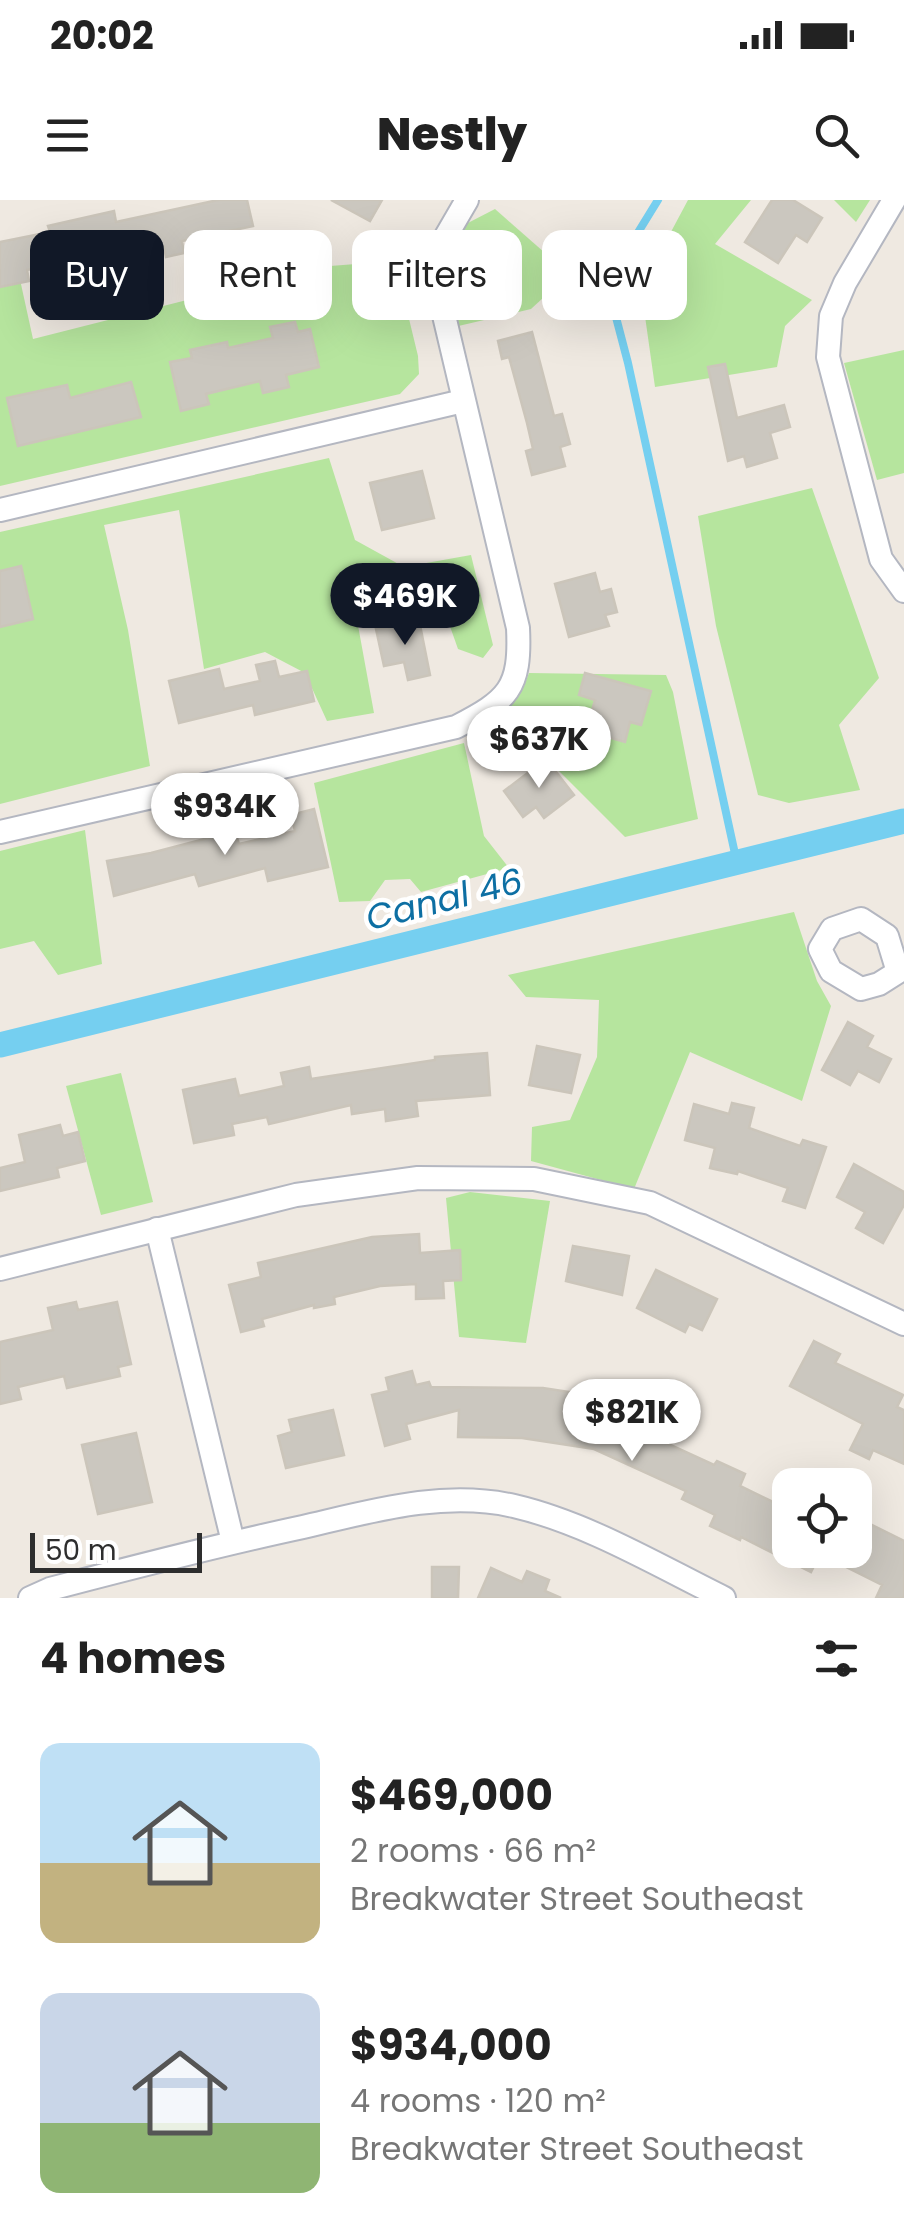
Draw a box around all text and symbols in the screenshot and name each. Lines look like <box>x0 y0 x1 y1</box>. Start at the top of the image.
text: 20:02 <box>50 9 154 62</box>
text: Nestly <box>377 103 527 166</box>
icon: menu <box>40 108 95 163</box>
icon: search <box>809 108 864 163</box>
chip: Buy <box>30 230 164 320</box>
chip: Rent <box>184 230 332 320</box>
chip: Filters <box>352 230 522 320</box>
chip: New <box>542 230 687 320</box>
pin: $469K <box>335 563 475 648</box>
text: $469K <box>352 573 458 618</box>
pin: $637K <box>469 706 609 791</box>
text: $637K <box>489 716 589 761</box>
pin: $934K <box>155 773 295 858</box>
text: $934K <box>173 783 277 828</box>
water label: Canal 46 <box>360 856 528 942</box>
pin: $821K <box>562 1379 702 1464</box>
text: $821K <box>585 1389 679 1434</box>
map controls <box>772 1468 872 1568</box>
button: locate <box>772 1468 872 1568</box>
scale bar <box>30 1528 202 1572</box>
text: 50 m <box>45 1531 116 1570</box>
text: 4 homes <box>40 1629 226 1688</box>
icon: filters <box>809 1631 864 1686</box>
text: $469,000 <box>350 1766 553 1825</box>
icon: home <box>120 1783 240 1903</box>
text: 2 rooms · 66 m² <box>350 1828 596 1873</box>
text: Breakwater Street Southeast <box>350 1876 803 1921</box>
text: $934,000 <box>350 2016 552 2075</box>
icon: home <box>120 2033 240 2153</box>
text: 4 rooms · 120 m² <box>350 2078 606 2123</box>
text: Breakwater Street Southeast <box>350 2126 803 2171</box>

